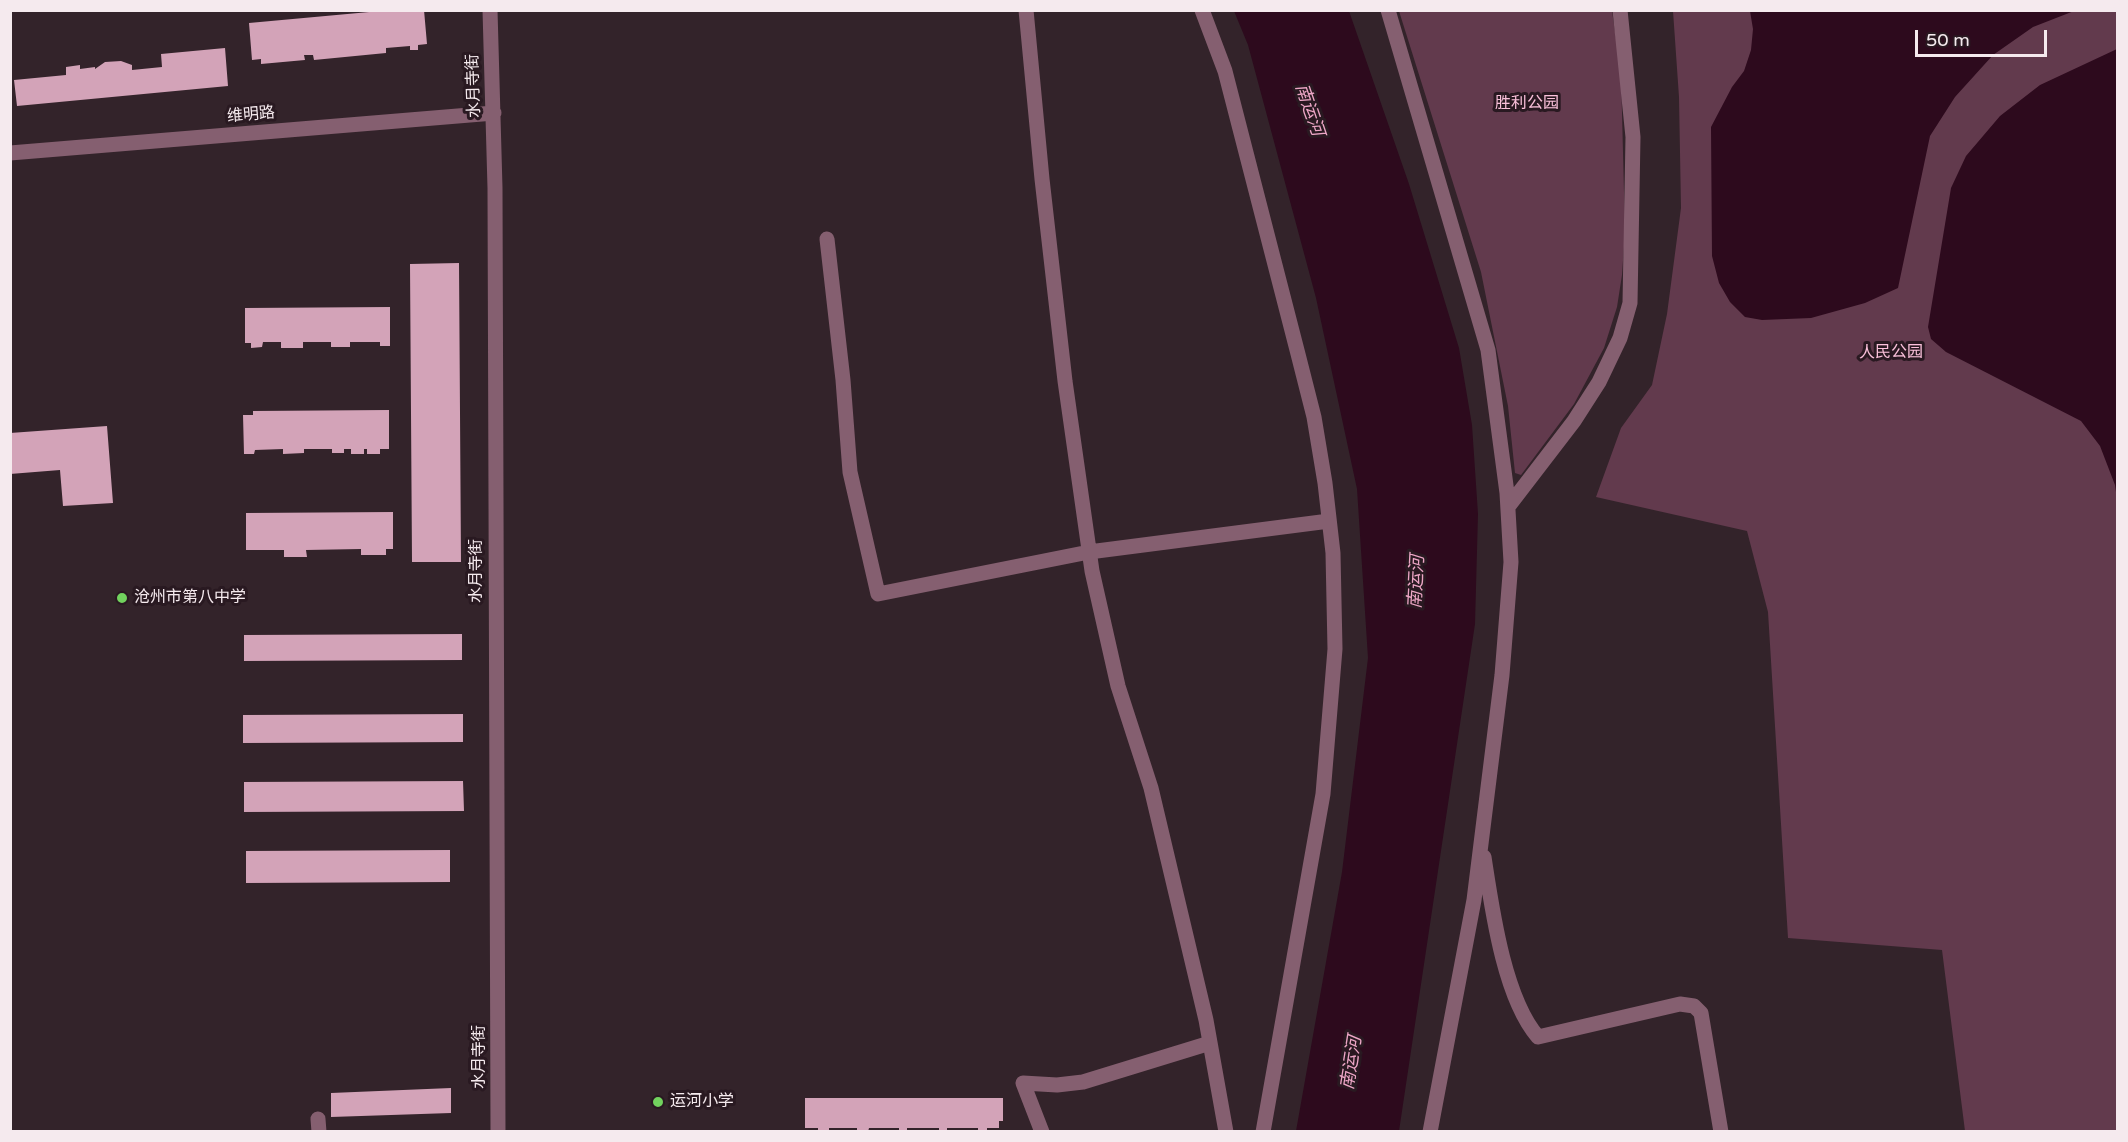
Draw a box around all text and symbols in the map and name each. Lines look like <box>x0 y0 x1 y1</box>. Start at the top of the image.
scale bar <box>1918 18 2050 56</box>
text: 50 m <box>1926 29 1970 51</box>
street label: 水月寺街 <box>463 54 485 118</box>
water label: 南运河 <box>1290 81 1328 139</box>
park label: 胜利公园 <box>1495 94 1559 114</box>
street label: 维明路 <box>226 103 276 127</box>
park label: 人民公园 <box>1859 343 1923 363</box>
street label: 水月寺街 <box>467 539 487 603</box>
water label: 南运河 <box>1405 554 1429 610</box>
place label: 沧州市第八中学 <box>134 588 246 608</box>
marker: 沧州市第八中学 <box>115 591 129 605</box>
street label: 水月寺街 <box>470 1025 490 1089</box>
water label: 南运河 <box>1337 1035 1367 1091</box>
place label: 运河小学 <box>670 1092 734 1112</box>
marker: 运河小学 <box>651 1095 665 1109</box>

